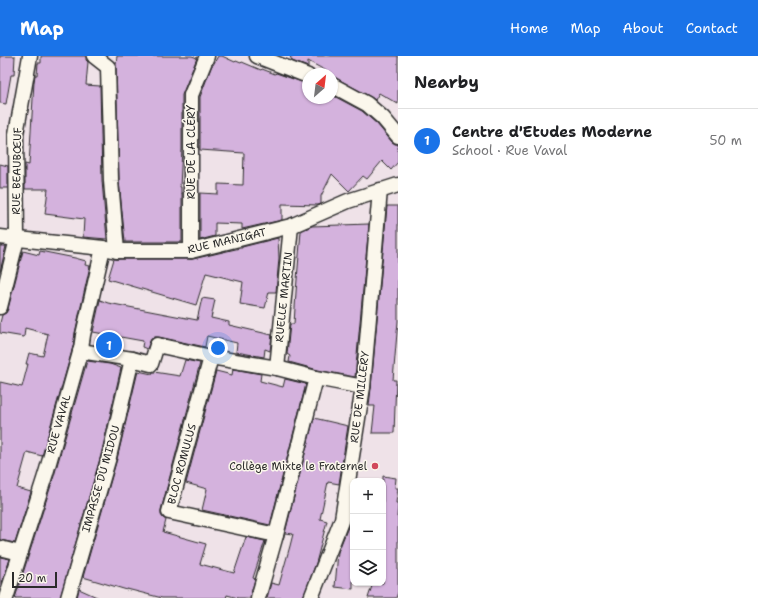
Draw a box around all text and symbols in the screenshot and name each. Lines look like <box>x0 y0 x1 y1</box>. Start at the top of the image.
text: Map <box>20 16 64 41</box>
text: Home <box>510 19 549 37</box>
text: Map <box>571 19 601 37</box>
text: About <box>623 19 664 37</box>
text: Contact <box>686 19 738 37</box>
north arrow <box>302 68 338 104</box>
text: Nearby <box>414 71 479 93</box>
street label: RUE DE LA CLÉRY <box>183 104 199 199</box>
text: Centre d'Etudes Moderne <box>452 122 652 142</box>
street label: RUE BEAUBŒUF <box>9 127 25 215</box>
text: 1 <box>424 132 430 149</box>
text: 50 m <box>709 132 742 149</box>
text: School · Rue Vaval <box>452 142 567 159</box>
street label: RUE MANIGAT <box>186 225 268 257</box>
street label: RUELLE MARTIN <box>272 251 296 343</box>
pin: 1 <box>96 330 122 360</box>
your location <box>208 338 228 358</box>
street label: RUE DE MILLERY <box>347 350 373 444</box>
street label: RUE VAVAL <box>43 393 75 455</box>
street label: BLOC ROMULUS <box>164 422 200 506</box>
street label: IMPASSE DU MIDOU <box>79 424 123 534</box>
place label: Collège Mixte le Fraternel <box>229 459 368 474</box>
marker: Collège Mixte le Fraternel <box>370 461 380 471</box>
map controls <box>350 478 386 586</box>
button: + <box>350 478 386 514</box>
button: − <box>350 514 386 550</box>
button: layers <box>350 550 386 586</box>
scale bar <box>12 570 57 589</box>
text: 20 m <box>18 571 46 586</box>

